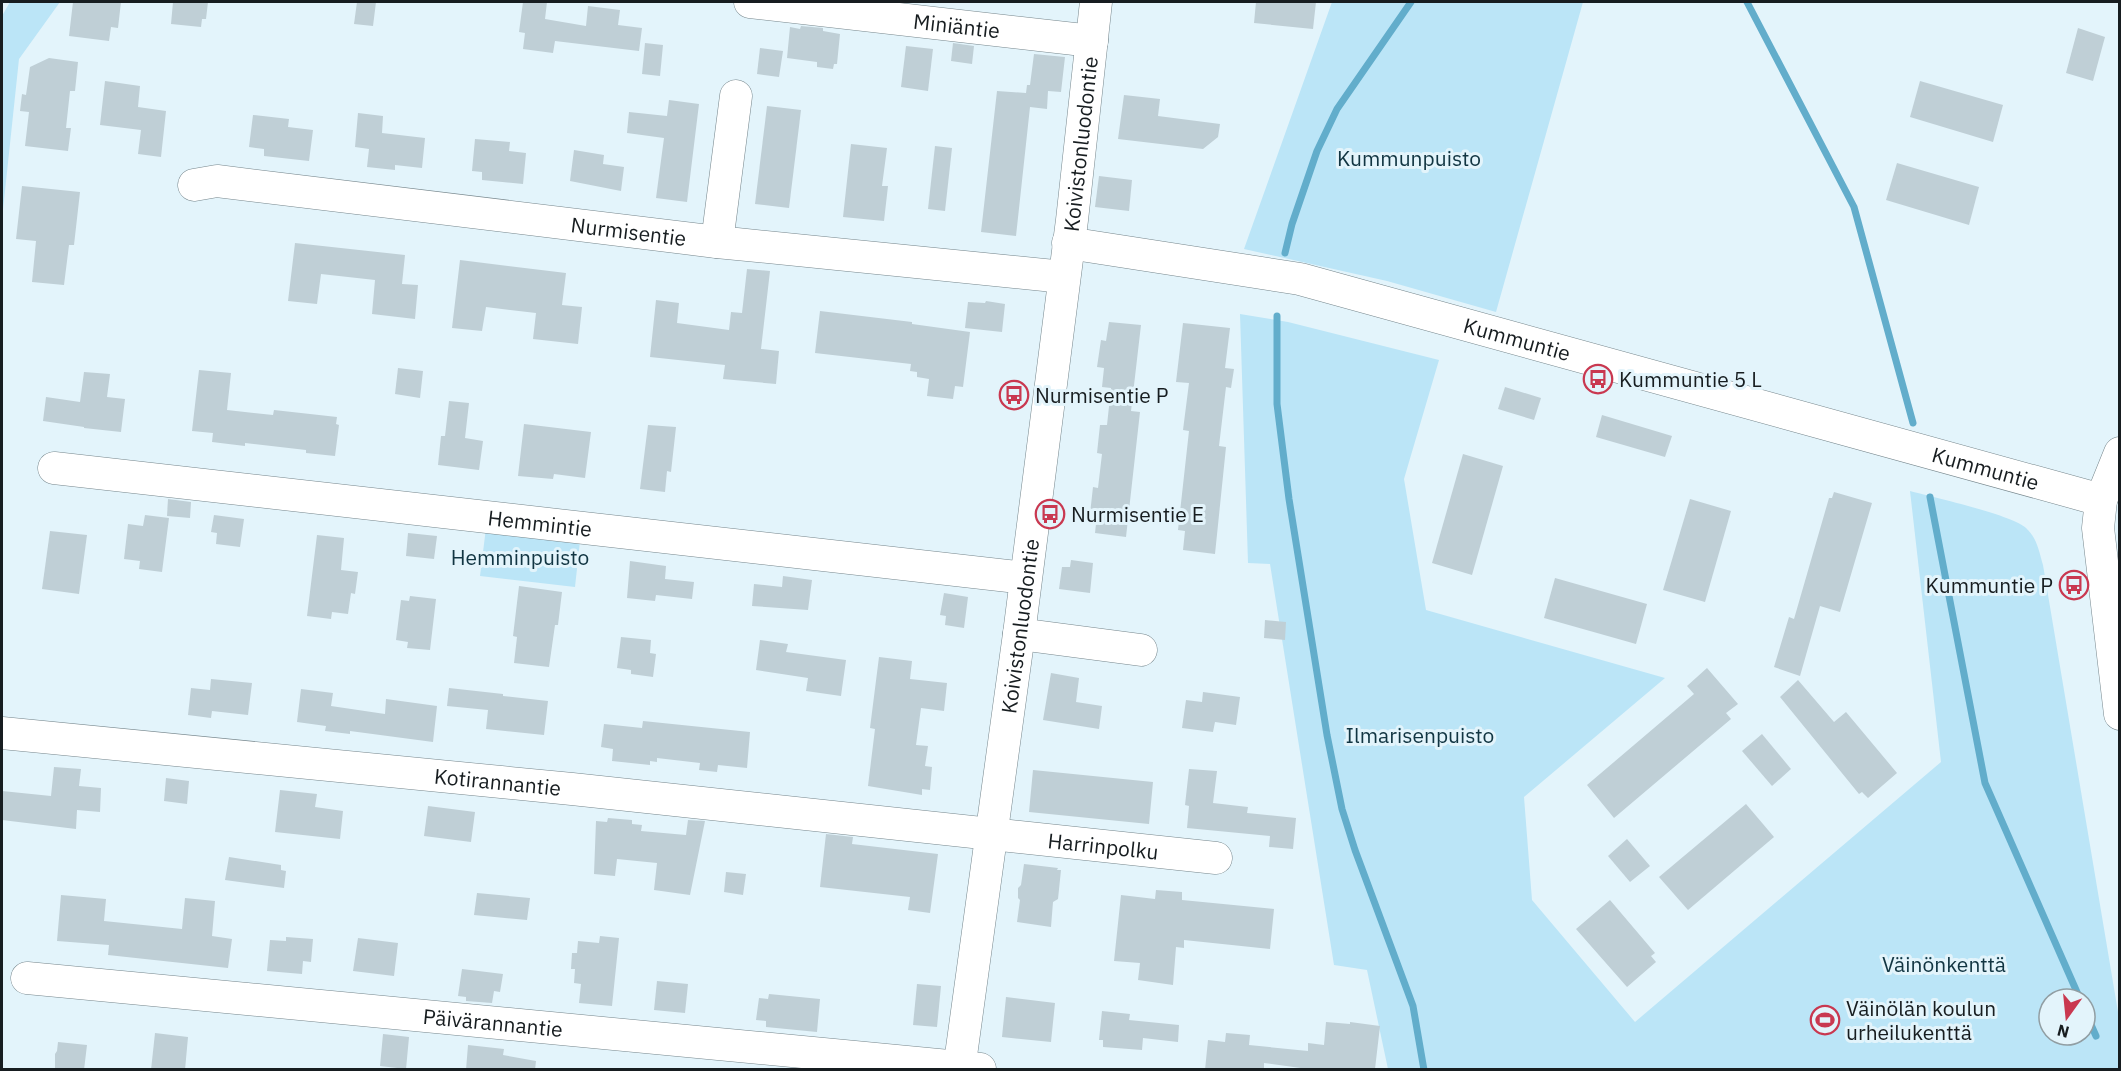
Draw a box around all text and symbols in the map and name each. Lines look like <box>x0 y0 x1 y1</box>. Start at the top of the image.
street label: Miniäntie <box>912 7 1001 44</box>
street label: Koivistonluodontie <box>1057 55 1104 233</box>
park label: Kummunpuisto <box>1337 144 1481 172</box>
street label: Nurmisentie <box>569 210 688 252</box>
street label: Kummuntie <box>1460 311 1574 367</box>
bus stop icon: Kummuntie 5 L <box>1582 363 1614 395</box>
place label: Kummuntie 5 L <box>1619 365 1762 393</box>
bus stop icon: Nurmisentie P <box>998 379 1030 411</box>
place label: Nurmisentie P <box>1035 381 1169 409</box>
street label: Kummuntie <box>1929 440 2042 496</box>
bus stop icon: Nurmisentie E <box>1034 498 1066 530</box>
place label: Nurmisentie E <box>1071 500 1204 528</box>
street label: Hemmintie <box>486 503 593 543</box>
street label: Koivistonluodontie <box>994 537 1045 715</box>
park label: Hemminpuisto <box>451 543 589 571</box>
bus stop icon: Kummuntie P <box>2058 569 2090 601</box>
place label: Kummuntie P <box>1926 571 2053 599</box>
park label: Ilmarisenpuisto <box>1346 721 1494 749</box>
street label: Kotirannantie <box>433 762 562 802</box>
street label: Harrinpolku <box>1046 826 1160 866</box>
park label: Väinönkenttä <box>1882 950 2006 978</box>
north arrow <box>2037 987 2097 1047</box>
place label: Väinölän koulun urheilukenttä <box>1846 994 1996 1046</box>
street label: Päivärannantie <box>422 1002 564 1043</box>
sports icon: Väinölän koulun urheilukenttä <box>1809 1004 1841 1036</box>
text: N <box>2055 1020 2071 1043</box>

